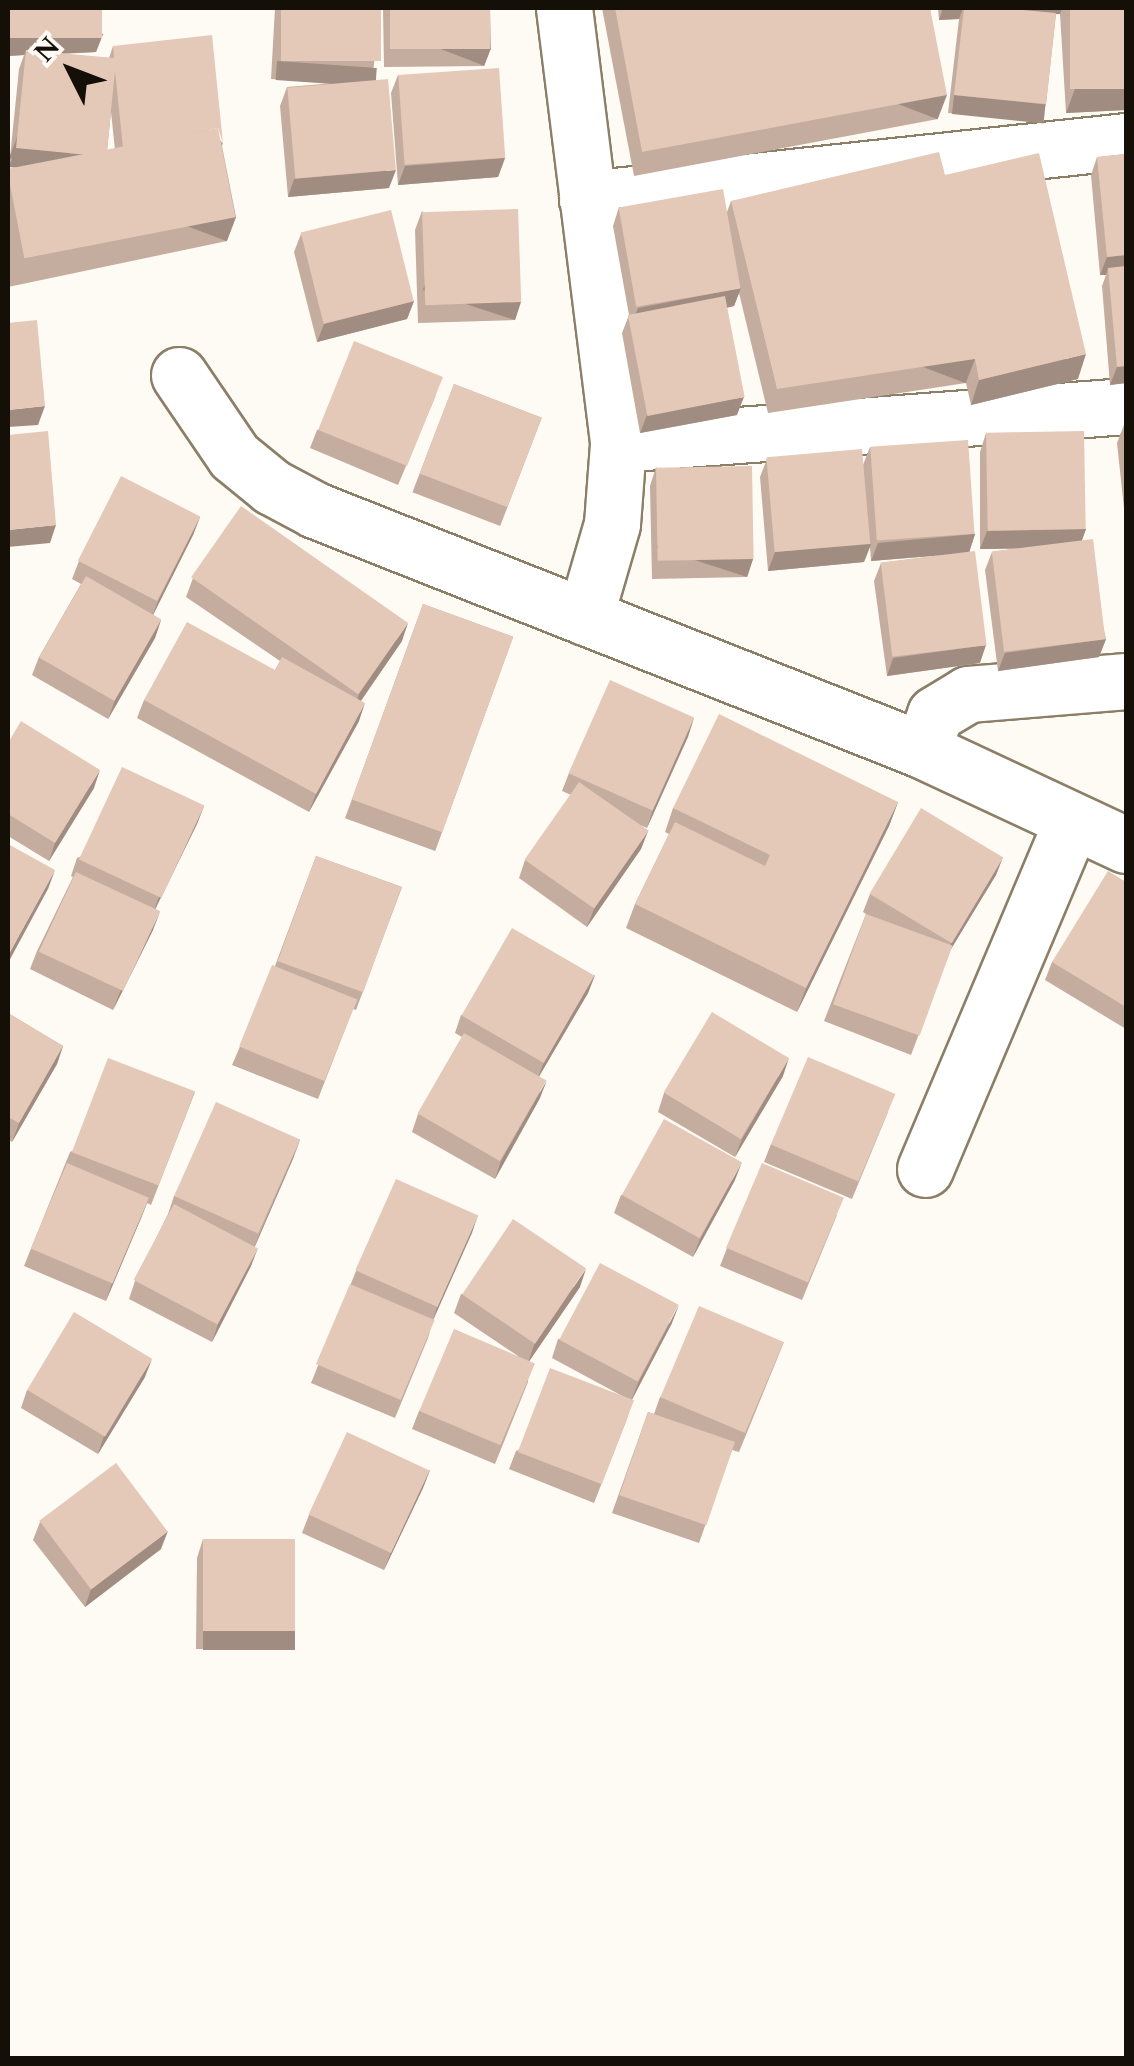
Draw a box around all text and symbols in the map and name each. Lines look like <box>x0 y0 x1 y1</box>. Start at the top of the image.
north arrow <box>20 20 120 120</box>
text: N <box>24 27 71 72</box>

